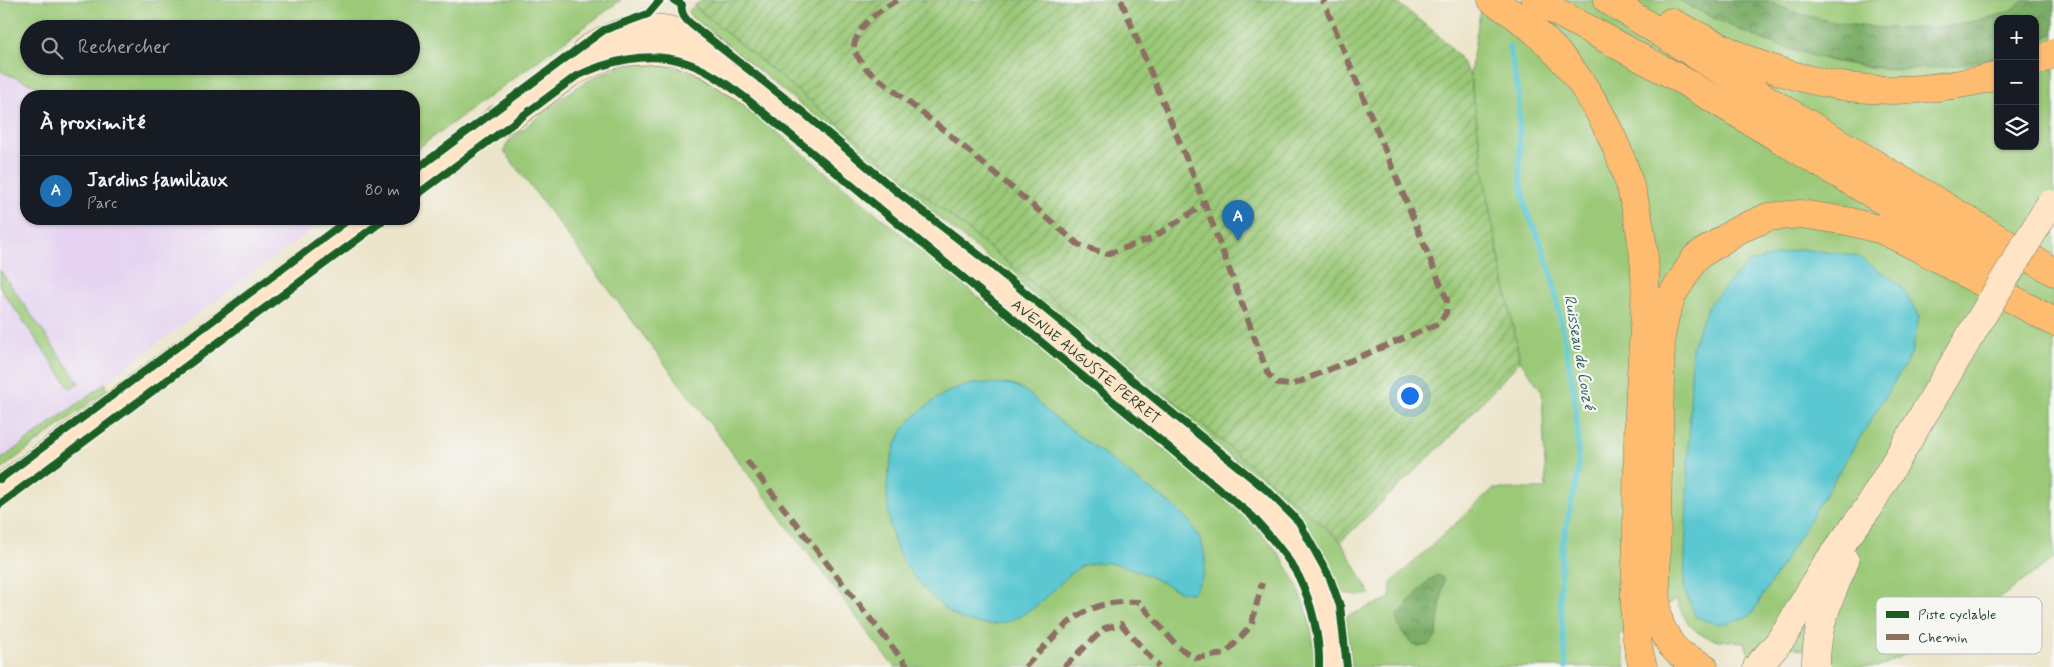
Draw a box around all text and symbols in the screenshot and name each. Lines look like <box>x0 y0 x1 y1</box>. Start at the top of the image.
map controls <box>1994 15 2039 150</box>
button: + <box>1994 15 2039 60</box>
search box <box>20 20 420 75</box>
icon: search <box>38 34 66 62</box>
text: Rechercher <box>78 35 170 60</box>
button: − <box>1994 60 2039 105</box>
button: layers <box>1994 105 2039 150</box>
text: À proximité <box>40 109 146 137</box>
text: Jardins familiaux <box>87 168 228 193</box>
text: A <box>51 180 61 201</box>
text: 80 m <box>365 180 400 201</box>
text: Parc <box>87 193 117 214</box>
pin: A <box>1222 200 1254 241</box>
water label: Ruisseau de Couzé <box>1559 293 1600 413</box>
street label: AVENUE AUGUSTE PERRET <box>1007 295 1164 429</box>
your location <box>1397 383 1423 409</box>
legend <box>1876 597 2042 654</box>
text: Piste cyclable <box>1918 606 1996 624</box>
text: Chemin <box>1918 629 1968 647</box>

